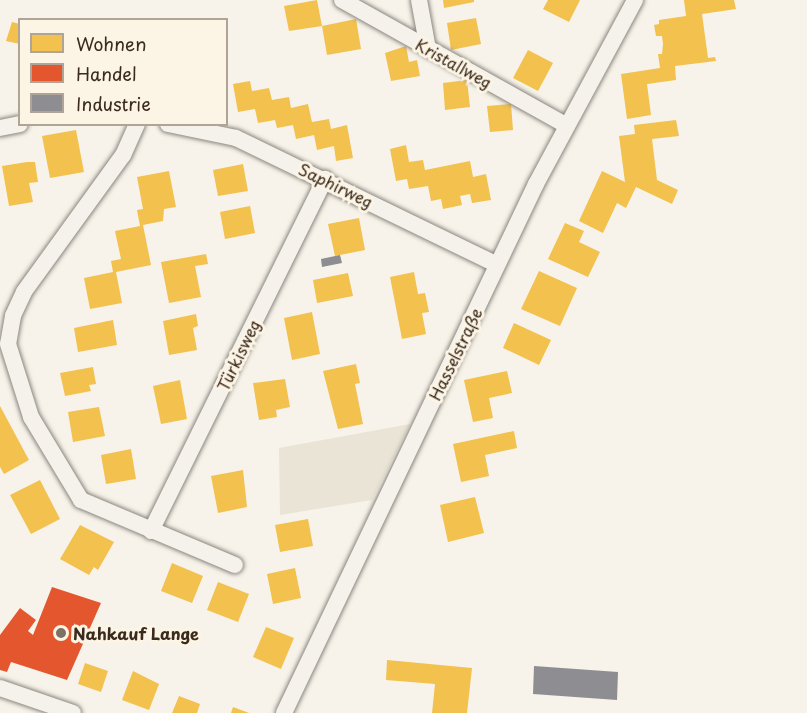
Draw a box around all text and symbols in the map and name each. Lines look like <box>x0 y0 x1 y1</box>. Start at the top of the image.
legend <box>18 18 228 126</box>
text: Wohnen <box>76 30 147 57</box>
street label: Kristallweg <box>412 34 496 92</box>
text: Handel <box>76 60 137 87</box>
text: Industrie <box>76 90 151 117</box>
street label: Saphirweg <box>296 159 376 211</box>
street label: Hasselstraße <box>424 305 486 403</box>
street label: Türkisweg <box>213 316 263 394</box>
place label: Nahkauf Lange <box>73 623 199 643</box>
marker: Nahkauf Lange <box>54 626 68 640</box>

